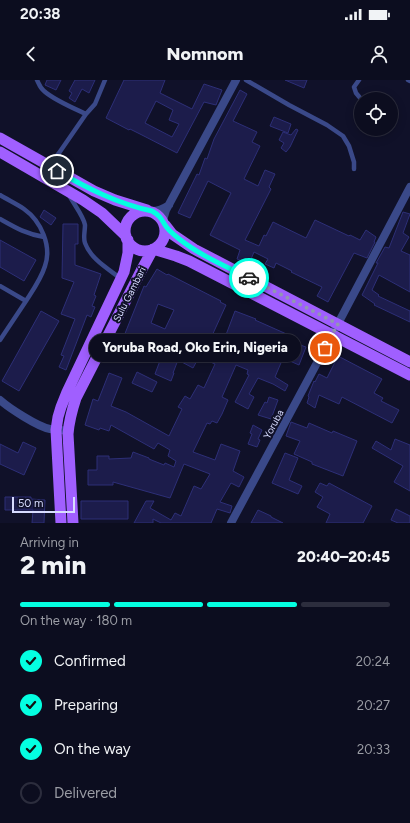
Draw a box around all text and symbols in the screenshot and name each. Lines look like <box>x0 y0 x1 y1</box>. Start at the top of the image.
text: 20:38 <box>20 5 60 23</box>
icon: back <box>20 43 42 65</box>
text: Nomnom <box>167 43 243 65</box>
icon: person <box>368 43 390 65</box>
map controls <box>354 92 398 136</box>
button: locate <box>354 92 398 136</box>
pin <box>40 154 74 188</box>
icon: home <box>46 160 68 182</box>
courier <box>229 258 269 298</box>
street label: Sulu Gambari <box>110 265 149 324</box>
icon: car <box>238 267 260 289</box>
pin <box>308 331 342 365</box>
callout: Yoruba Road, Oko Erin, Nigeria <box>89 334 301 362</box>
icon: bag <box>314 337 336 359</box>
text: Yoruba Road, Oko Erin, Nigeria <box>102 340 288 355</box>
street label: Yoruba <box>260 407 286 441</box>
scale bar <box>12 495 75 514</box>
text: 50 m <box>18 497 43 510</box>
text: Arriving in <box>20 535 79 550</box>
text: 20:40–20:45 <box>297 548 390 566</box>
text: 2 min <box>20 549 86 581</box>
text: On the way · 180 m <box>20 613 132 628</box>
icon: check <box>20 650 42 672</box>
text: Confirmed <box>54 652 126 670</box>
text: 20:24 <box>356 654 390 669</box>
icon: check <box>20 694 42 716</box>
text: Preparing <box>54 696 118 714</box>
text: 20:27 <box>357 698 390 713</box>
icon: check <box>20 738 42 760</box>
text: On the way <box>54 740 131 758</box>
text: 20:33 <box>357 742 390 757</box>
text: Delivered <box>54 784 117 802</box>

